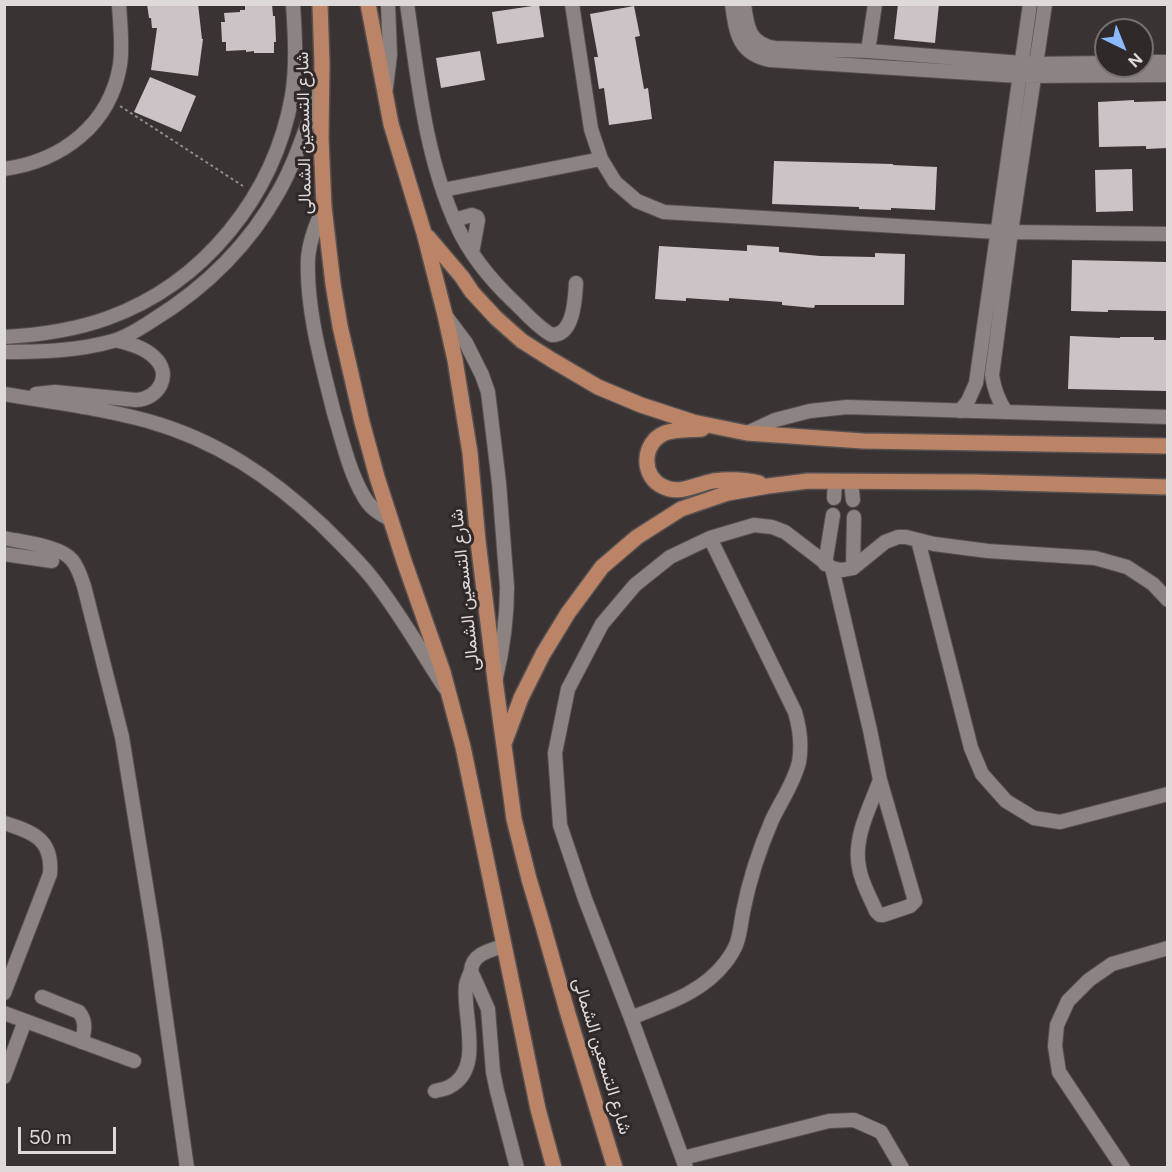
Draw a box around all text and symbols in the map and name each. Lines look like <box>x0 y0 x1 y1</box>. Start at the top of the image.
north arrow <box>1094 18 1154 78</box>
text: N <box>1124 49 1146 71</box>
street label: شارع التسعين الشمالى <box>292 51 316 215</box>
street label: شارع التسعين الشمالى <box>446 508 484 672</box>
street label: شارع التسعين الشمالى <box>568 975 636 1137</box>
scale bar <box>21 1115 118 1153</box>
text: 50 m <box>29 1127 72 1148</box>

